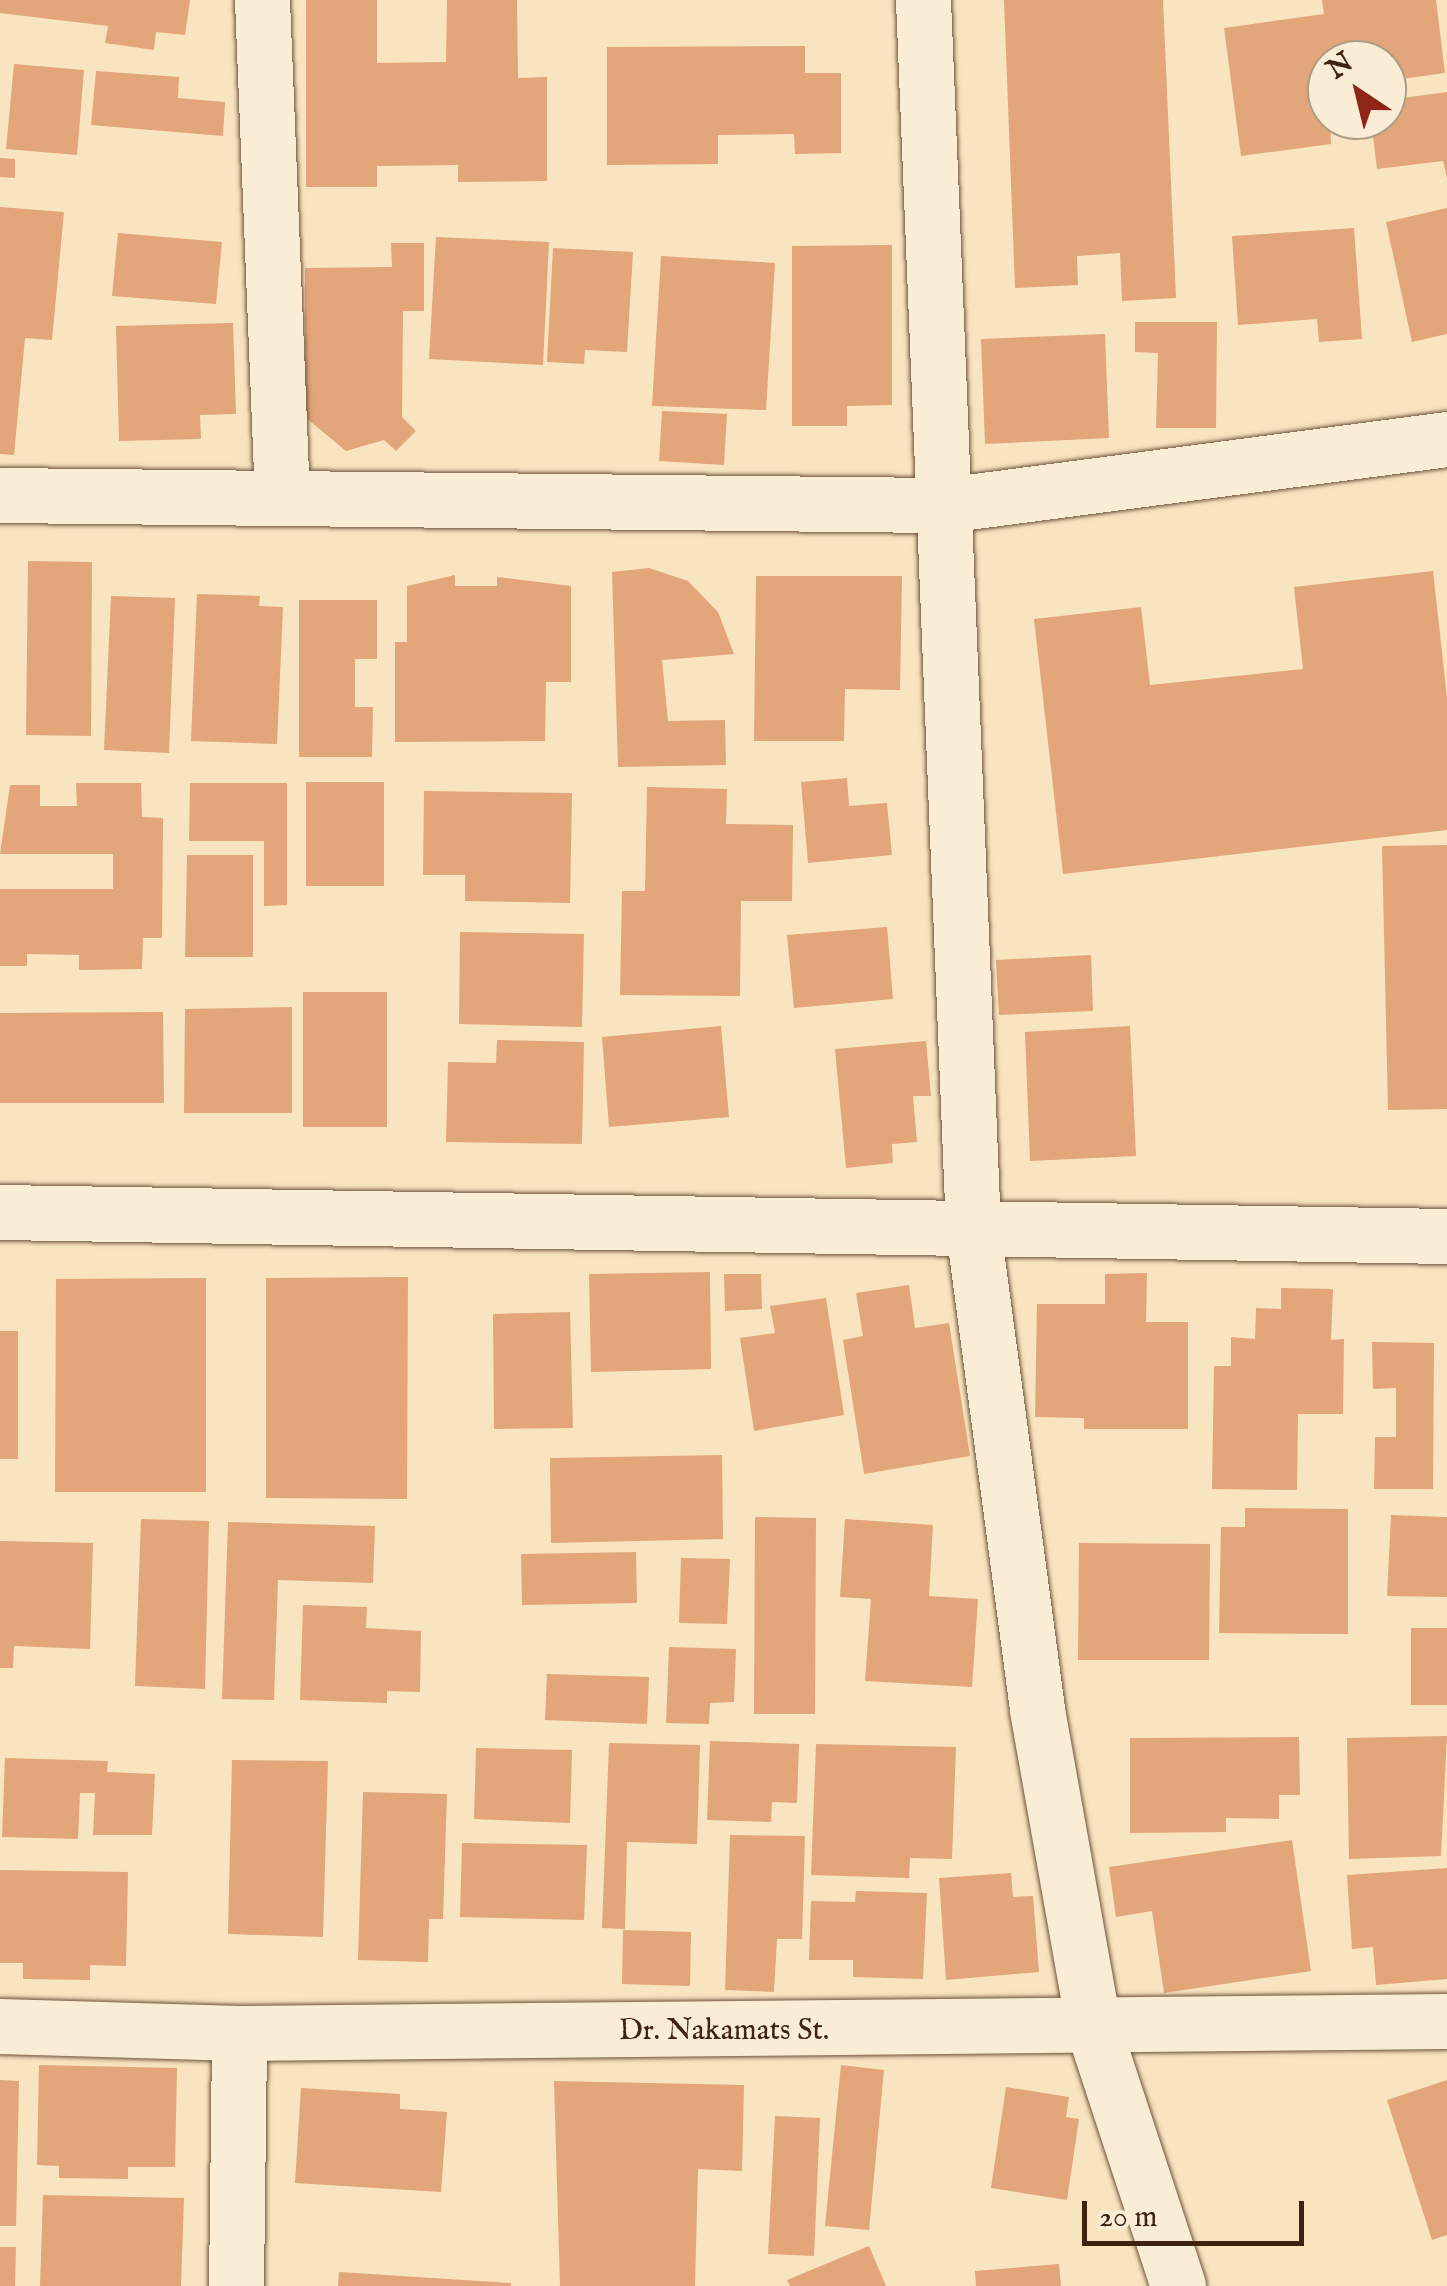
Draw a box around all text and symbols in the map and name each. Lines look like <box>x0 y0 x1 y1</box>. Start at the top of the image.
north arrow <box>1307 40 1407 140</box>
text: N <box>1321 45 1361 88</box>
street label: Dr. Nakamats St. <box>619 2013 829 2049</box>
scale bar <box>1087 2181 1310 2243</box>
text: 20 m <box>1099 2199 1158 2237</box>

